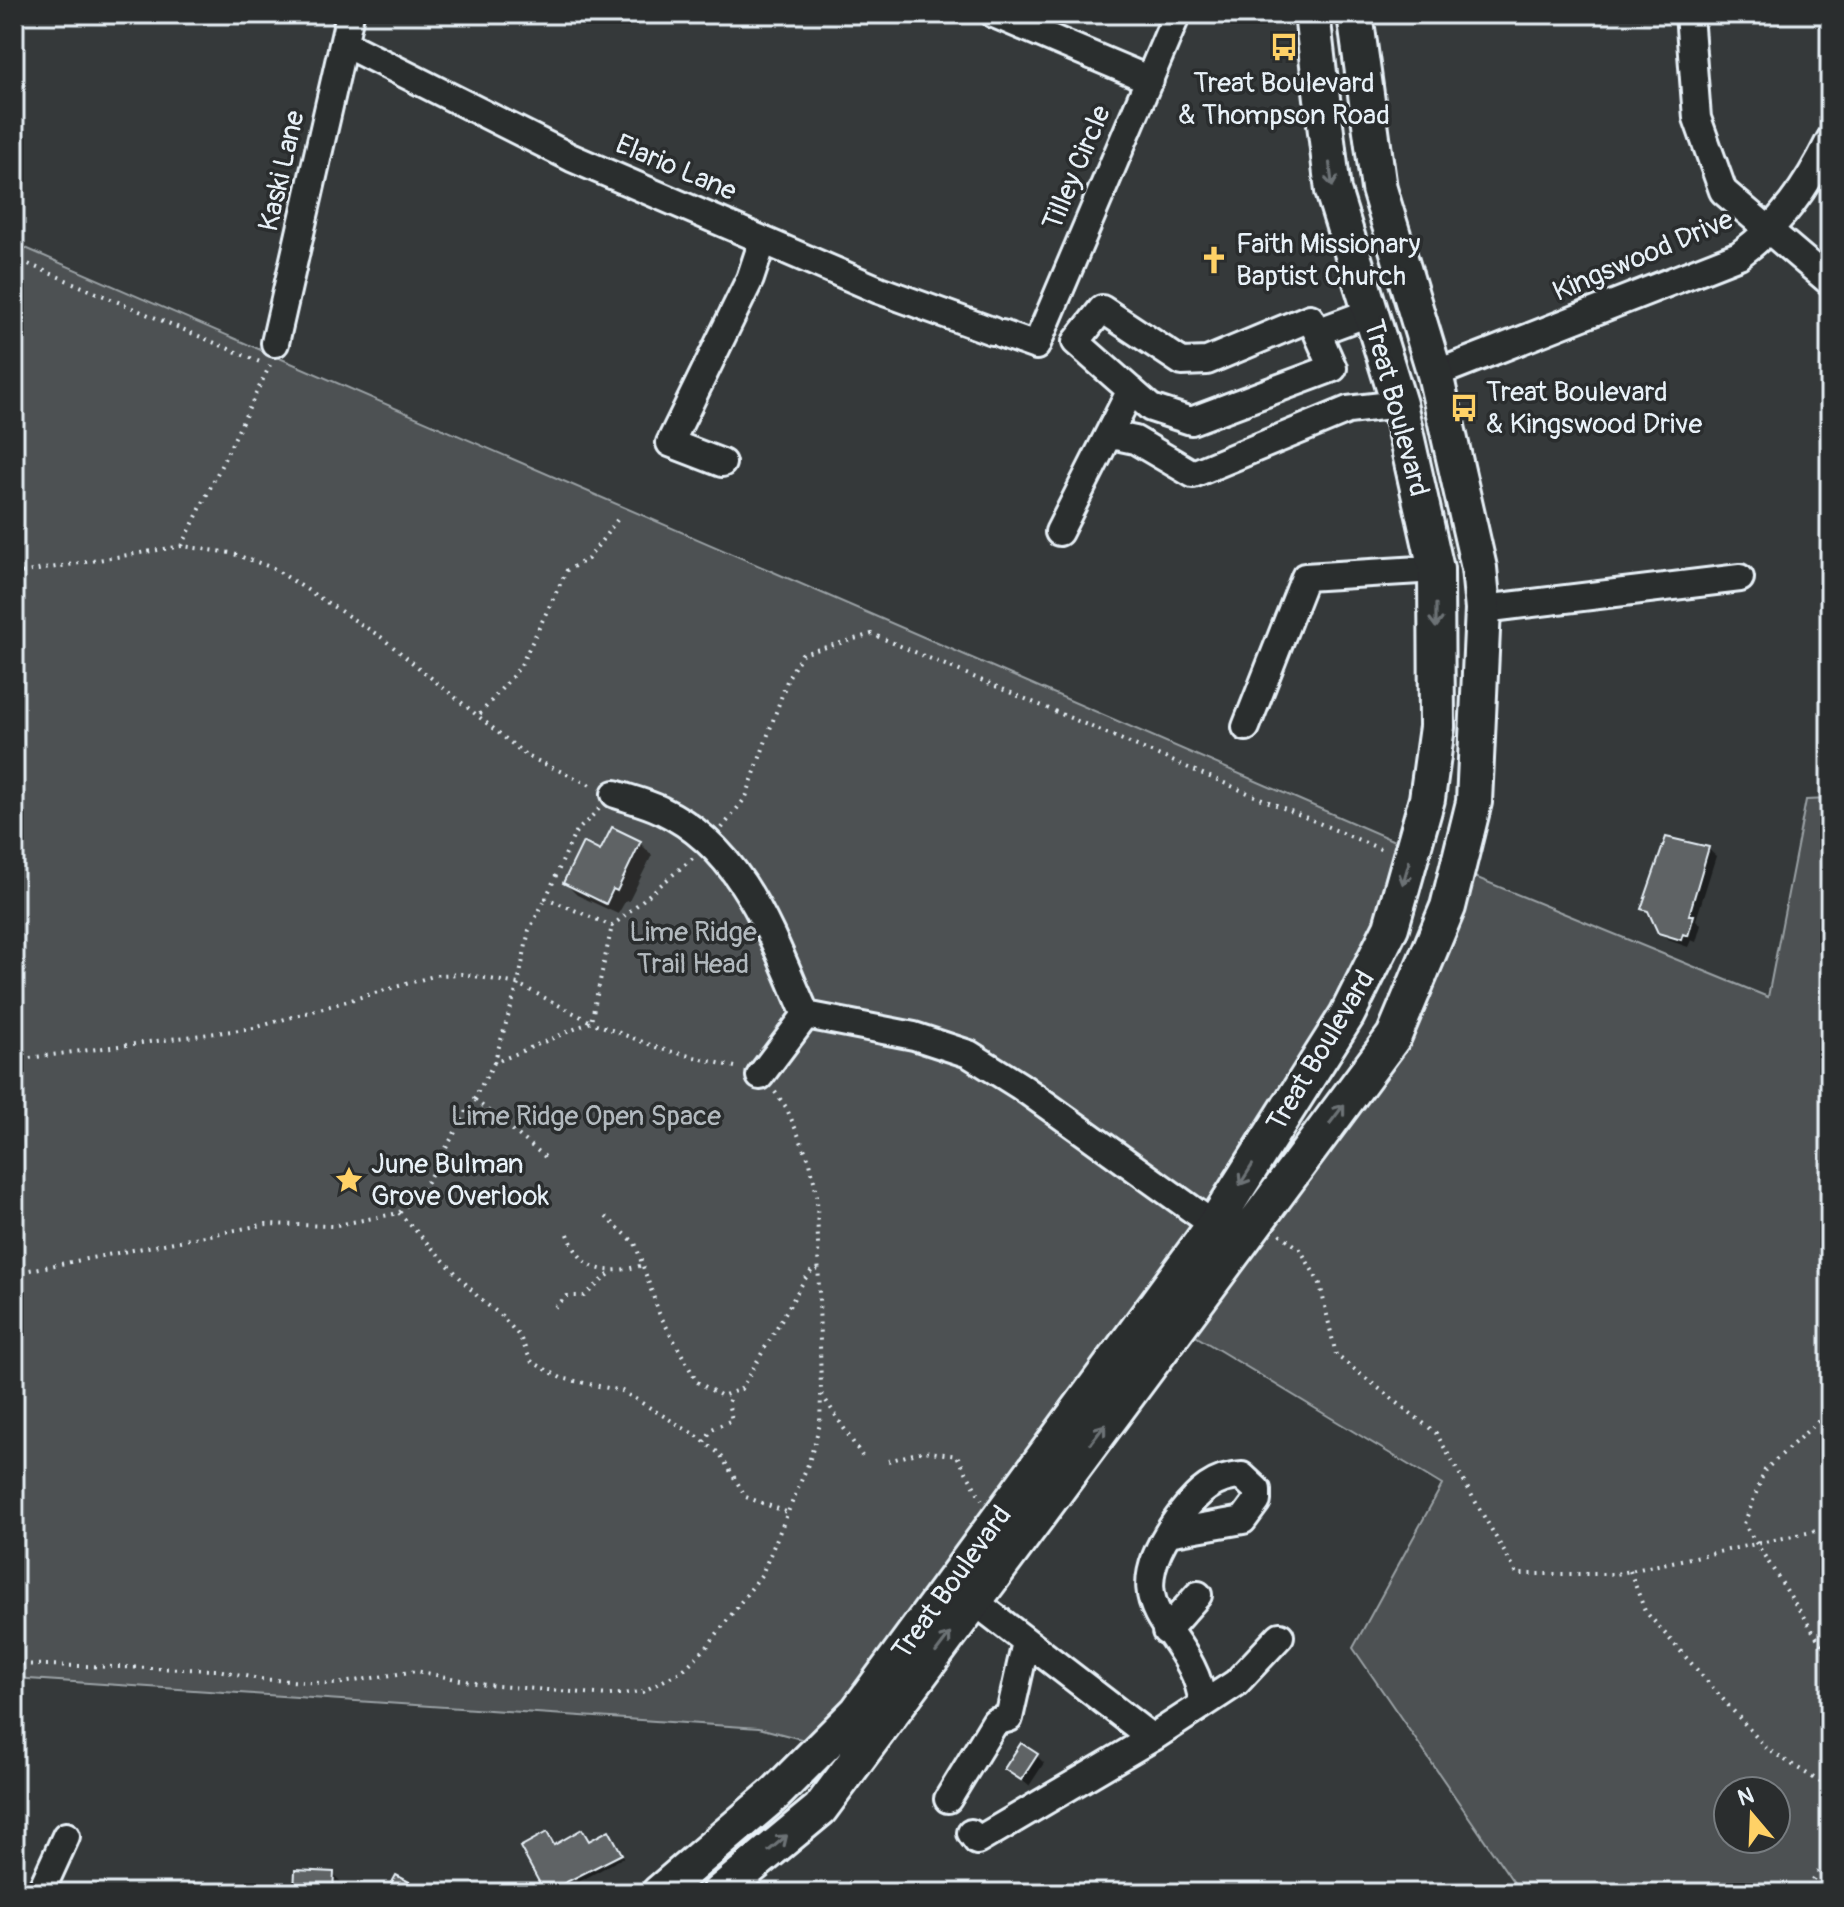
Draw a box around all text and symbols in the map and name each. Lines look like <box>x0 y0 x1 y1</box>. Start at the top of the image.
bus stop icon: Treat Boulevard & Thompson Road <box>1269 32 1299 62</box>
place label: Treat Boulevard & Thompson Road <box>1178 66 1390 133</box>
street label: Tilley Circle <box>1035 100 1119 236</box>
street label: Kaski Lane <box>251 107 313 235</box>
street label: Elario Lane <box>610 127 742 209</box>
one-way arrow <box>1323 161 1338 188</box>
street label: Kingswood Drive <box>1548 202 1739 310</box>
place label: Faith Missionary Baptist Church <box>1236 227 1420 294</box>
church icon: Faith Missionary Baptist Church <box>1199 245 1229 275</box>
street label: Treat Boulevard <box>1356 316 1436 500</box>
place label: Treat Boulevard & Kingswood Drive <box>1486 375 1702 442</box>
bus stop icon: Treat Boulevard & Kingswood Drive <box>1449 393 1479 423</box>
one-way arrow <box>1429 602 1444 629</box>
one-way arrow <box>1398 859 1413 885</box>
park label: Lime Ridge Trail Head <box>629 915 757 982</box>
street label: Treat Boulevard <box>1259 964 1383 1138</box>
park label: Lime Ridge Open Space <box>451 1099 721 1134</box>
one-way arrow <box>1329 1103 1345 1125</box>
place label: June Bulman Grove Overlook <box>371 1147 549 1214</box>
one-way arrow <box>1237 1163 1253 1186</box>
place icon: June Bulman Grove Overlook <box>334 1165 364 1195</box>
one-way arrow <box>1090 1424 1106 1446</box>
street label: Treat Boulevard <box>884 1499 1020 1667</box>
one-way arrow <box>934 1633 951 1654</box>
north arrow <box>1712 1775 1792 1855</box>
text: N <box>1734 1781 1758 1813</box>
one-way arrow <box>768 1834 788 1852</box>

